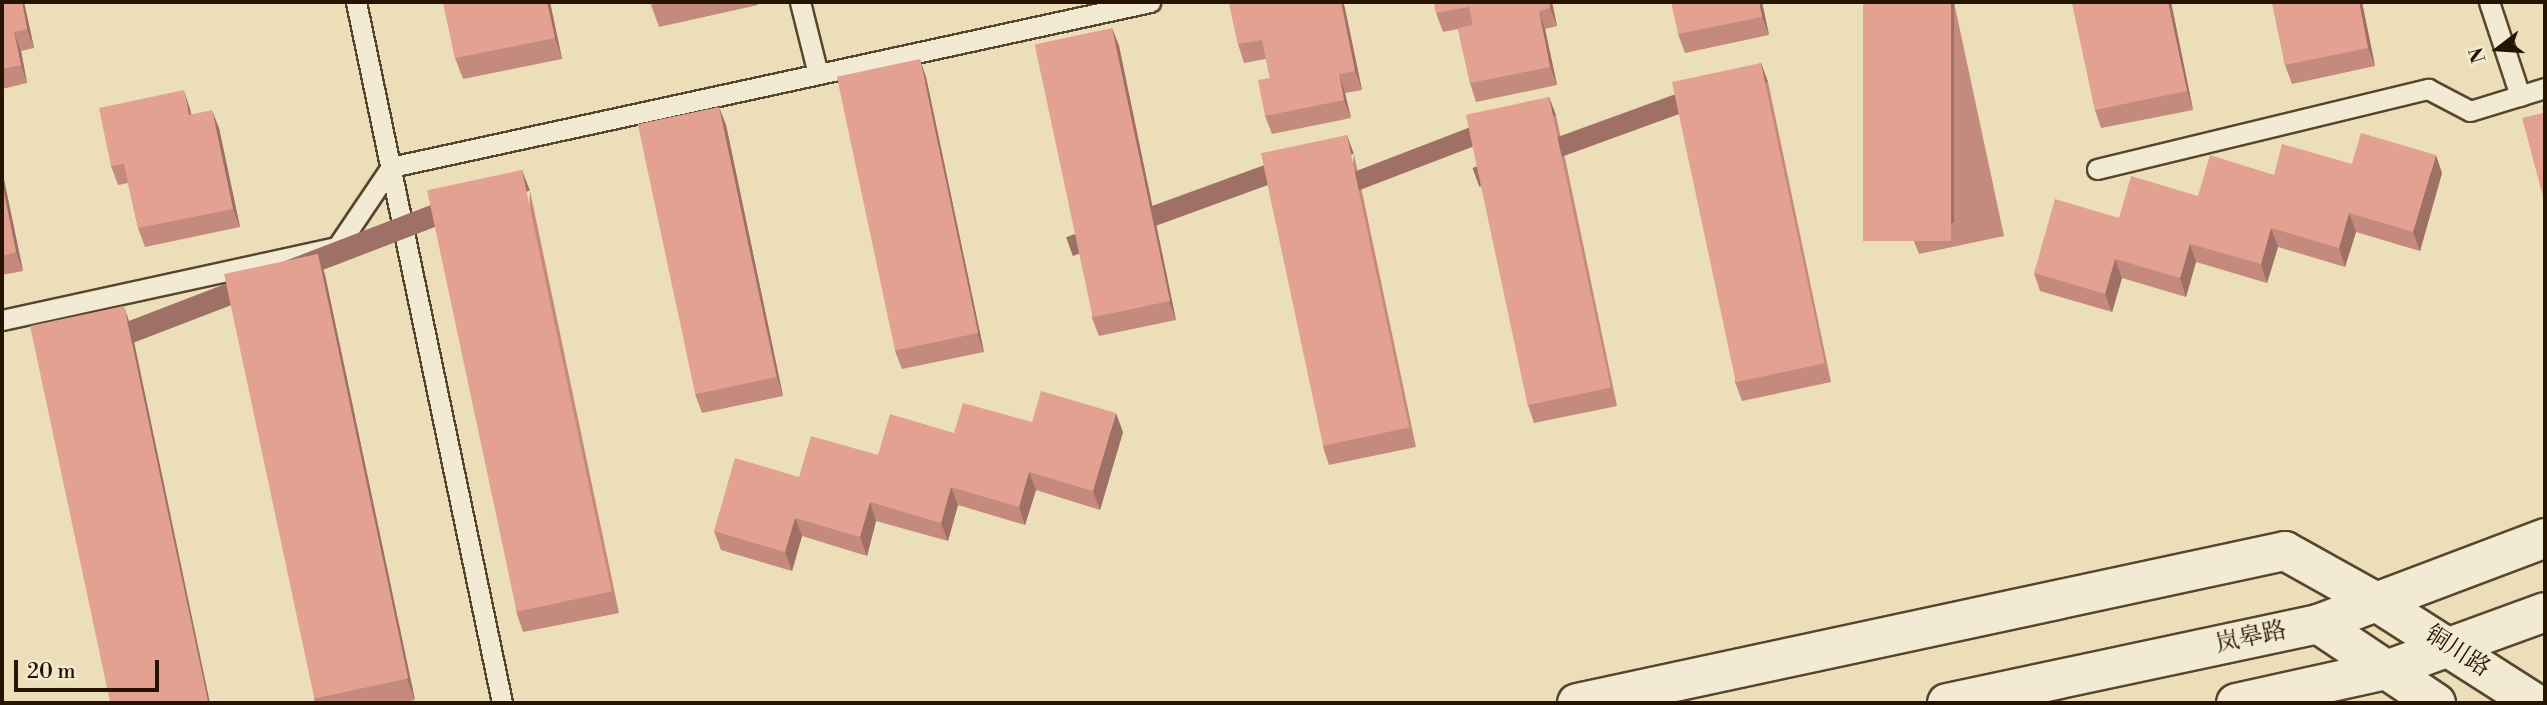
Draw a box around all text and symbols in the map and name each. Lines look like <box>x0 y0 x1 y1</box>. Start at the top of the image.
north arrow <box>2463 14 2533 84</box>
text: N <box>2464 44 2492 66</box>
street label: 岚皋路 <box>2213 616 2289 660</box>
street label: 铜川路 <box>2419 620 2495 684</box>
scale bar <box>18 646 163 690</box>
text: 20 m <box>27 659 76 685</box>

